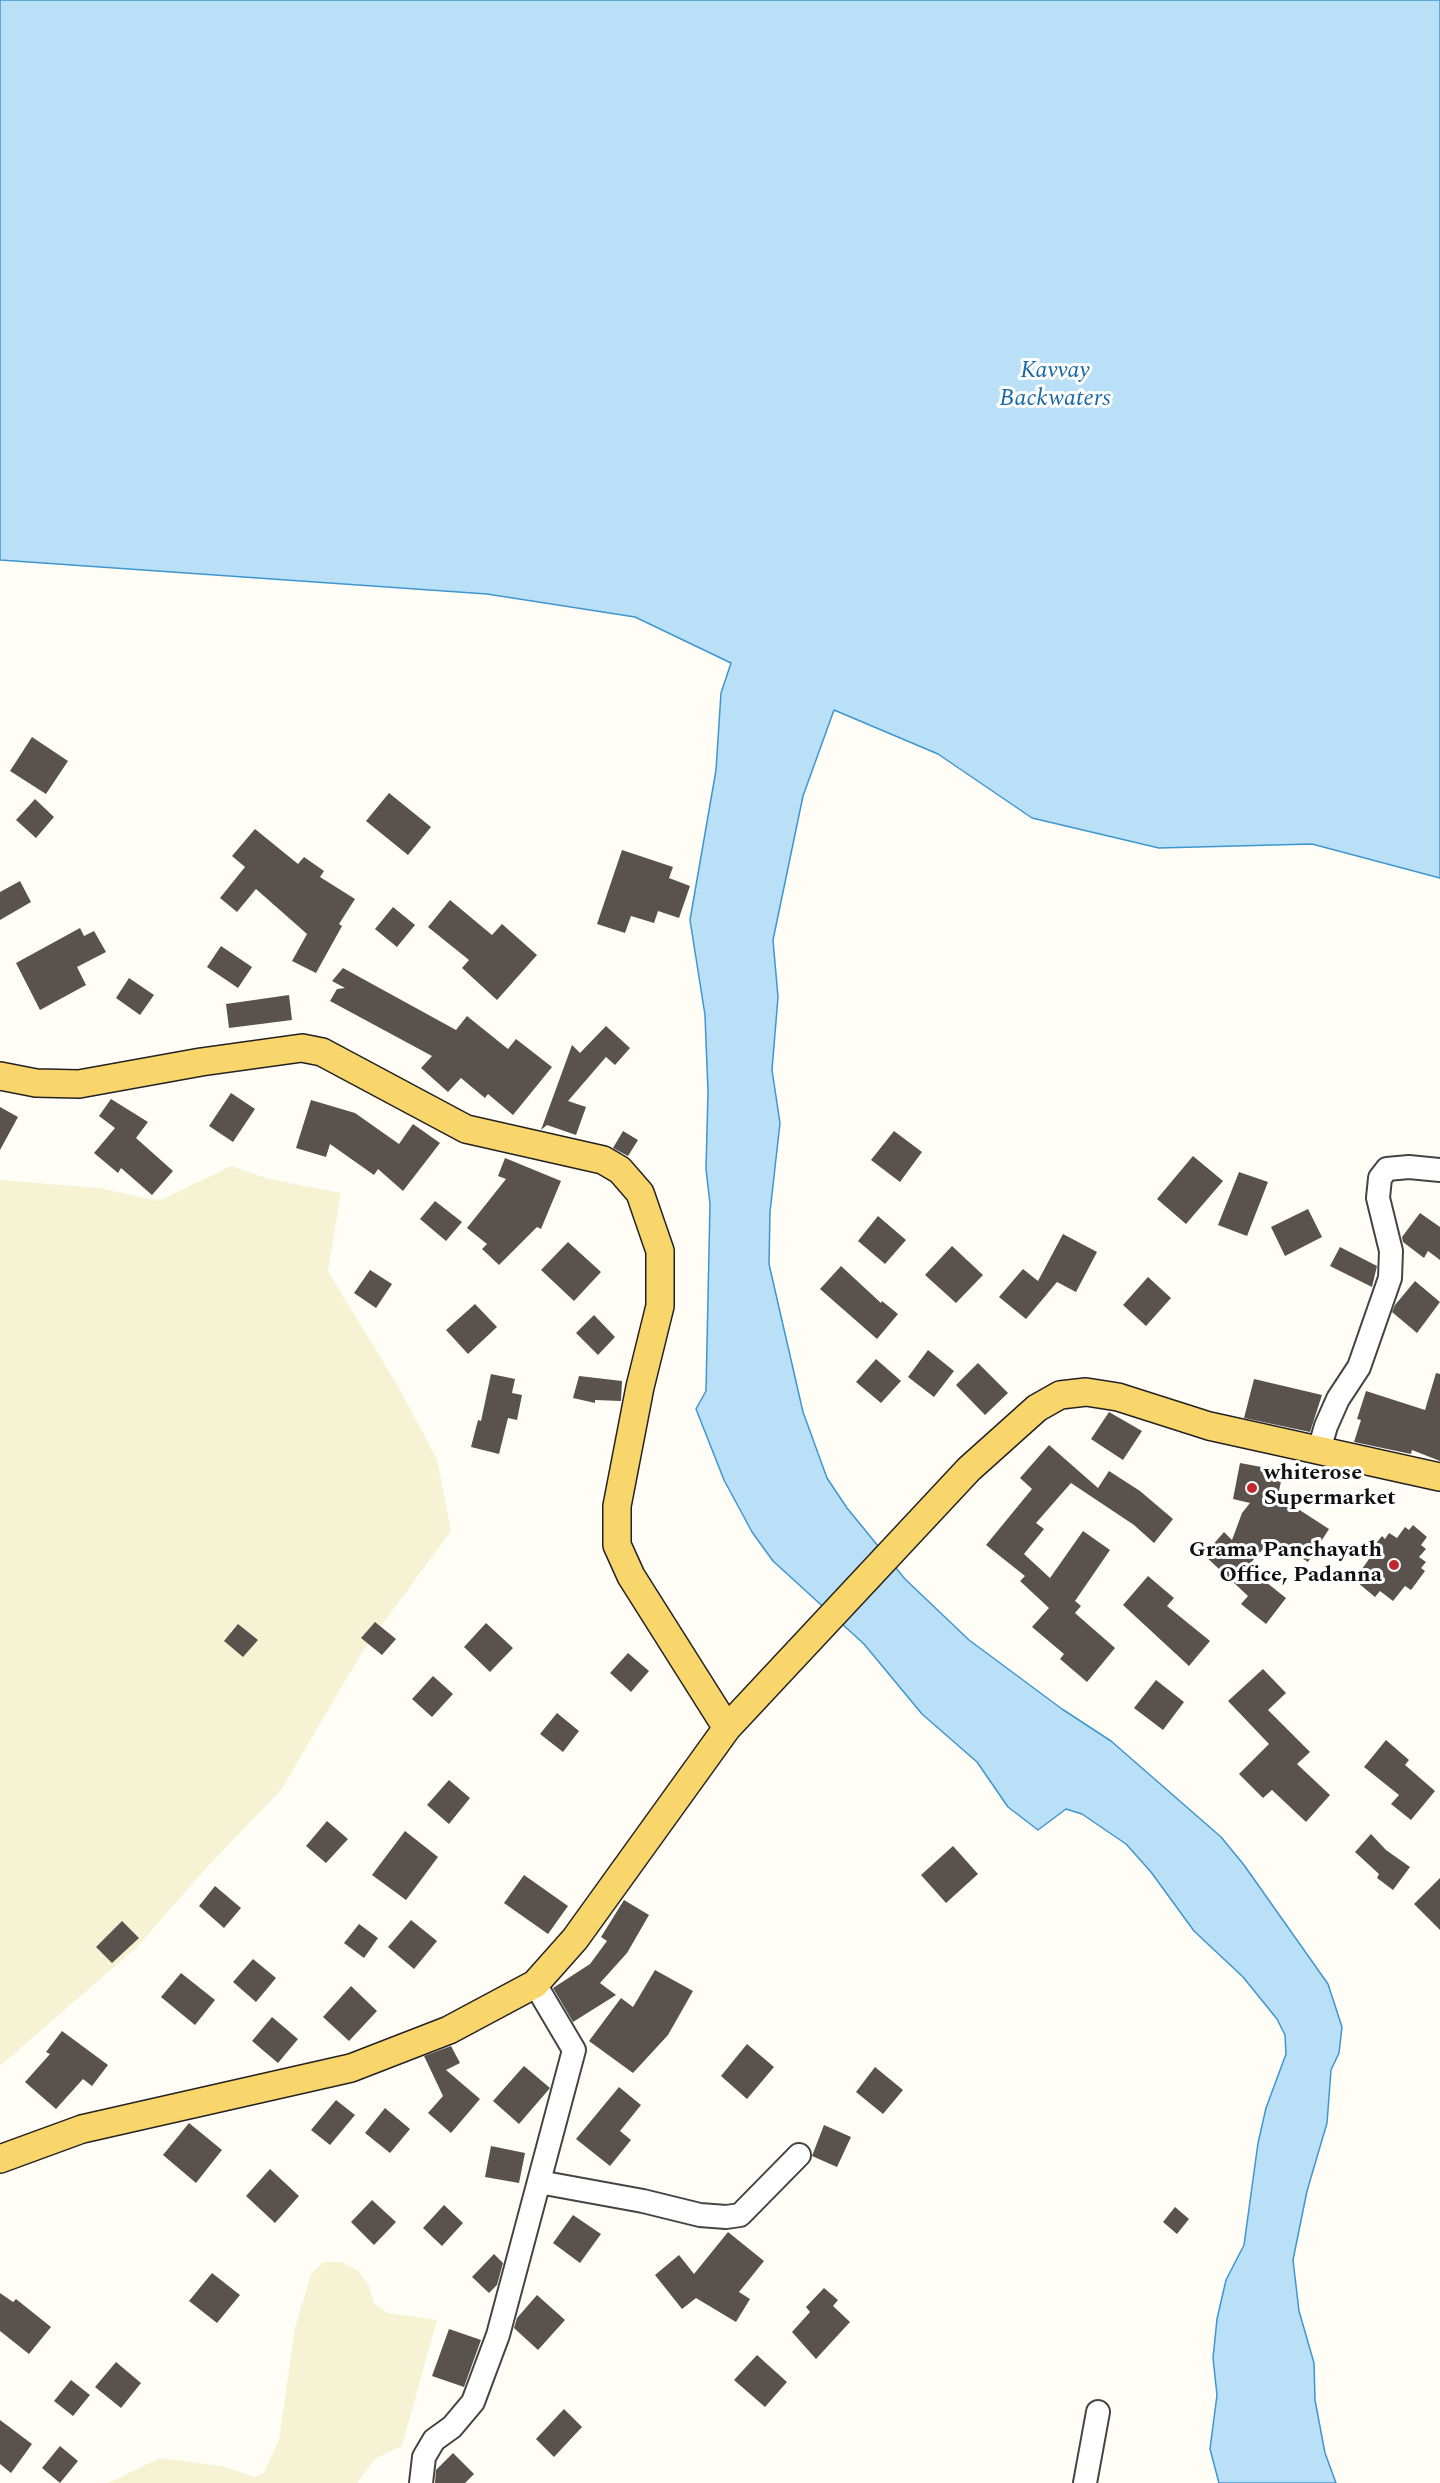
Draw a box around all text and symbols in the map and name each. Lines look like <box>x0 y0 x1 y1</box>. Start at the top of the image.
water label: Kavvay Backwaters <box>999 358 1111 414</box>
place label: whiterose Supermarket <box>1264 1462 1396 1514</box>
marker: whiterose Supermarket <box>1245 1481 1259 1495</box>
place label: Grama Panchayath Office, Padanna <box>1189 1539 1382 1591</box>
marker: Grama Panchayath Office, Padanna <box>1387 1558 1401 1572</box>

